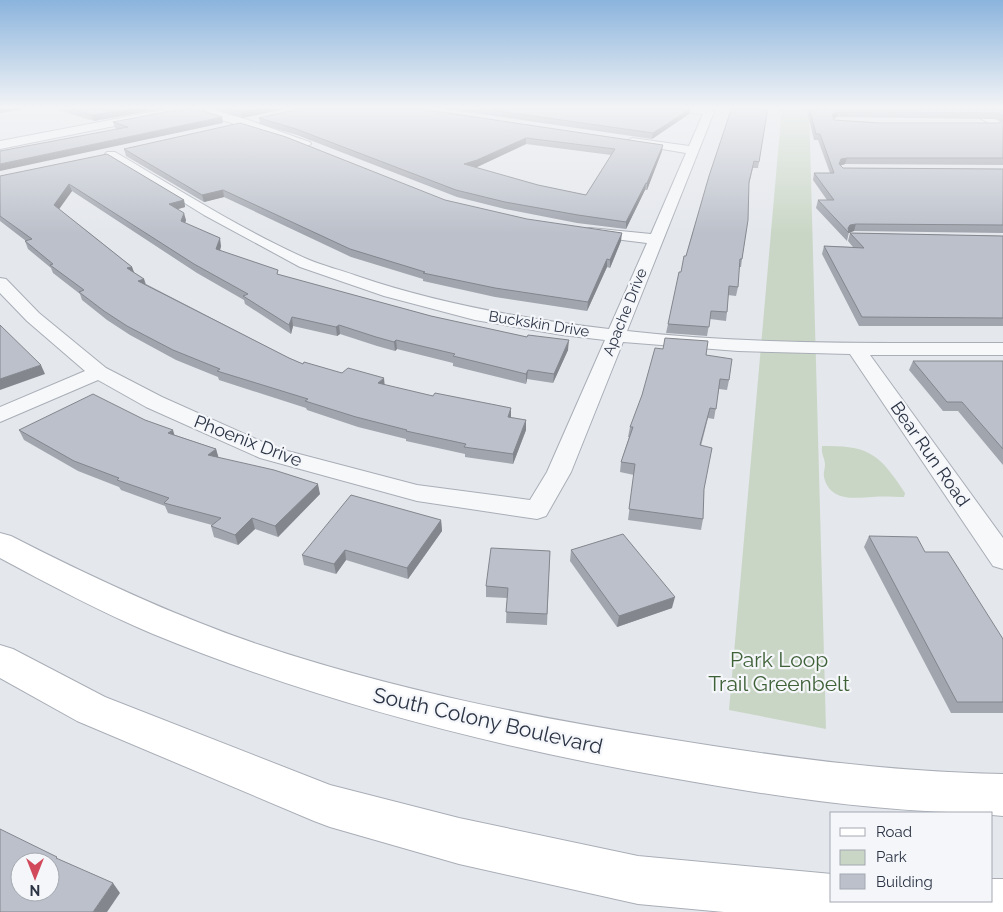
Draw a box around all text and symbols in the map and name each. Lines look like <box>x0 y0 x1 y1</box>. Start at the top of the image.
street label: Apache Drive <box>599 265 651 358</box>
street label: Buckskin Drive <box>487 307 591 341</box>
street label: Bear Run Road <box>886 397 974 510</box>
street label: Phoenix Drive <box>191 410 306 471</box>
park label: Park Loop Trail Greenbelt <box>708 647 850 696</box>
street label: South Colony Boulevard <box>371 682 605 759</box>
legend <box>830 812 993 902</box>
text: Road <box>876 823 912 841</box>
text: Park <box>876 848 907 866</box>
north arrow <box>10 852 60 902</box>
text: Building <box>876 873 933 891</box>
text: N <box>30 882 40 898</box>

